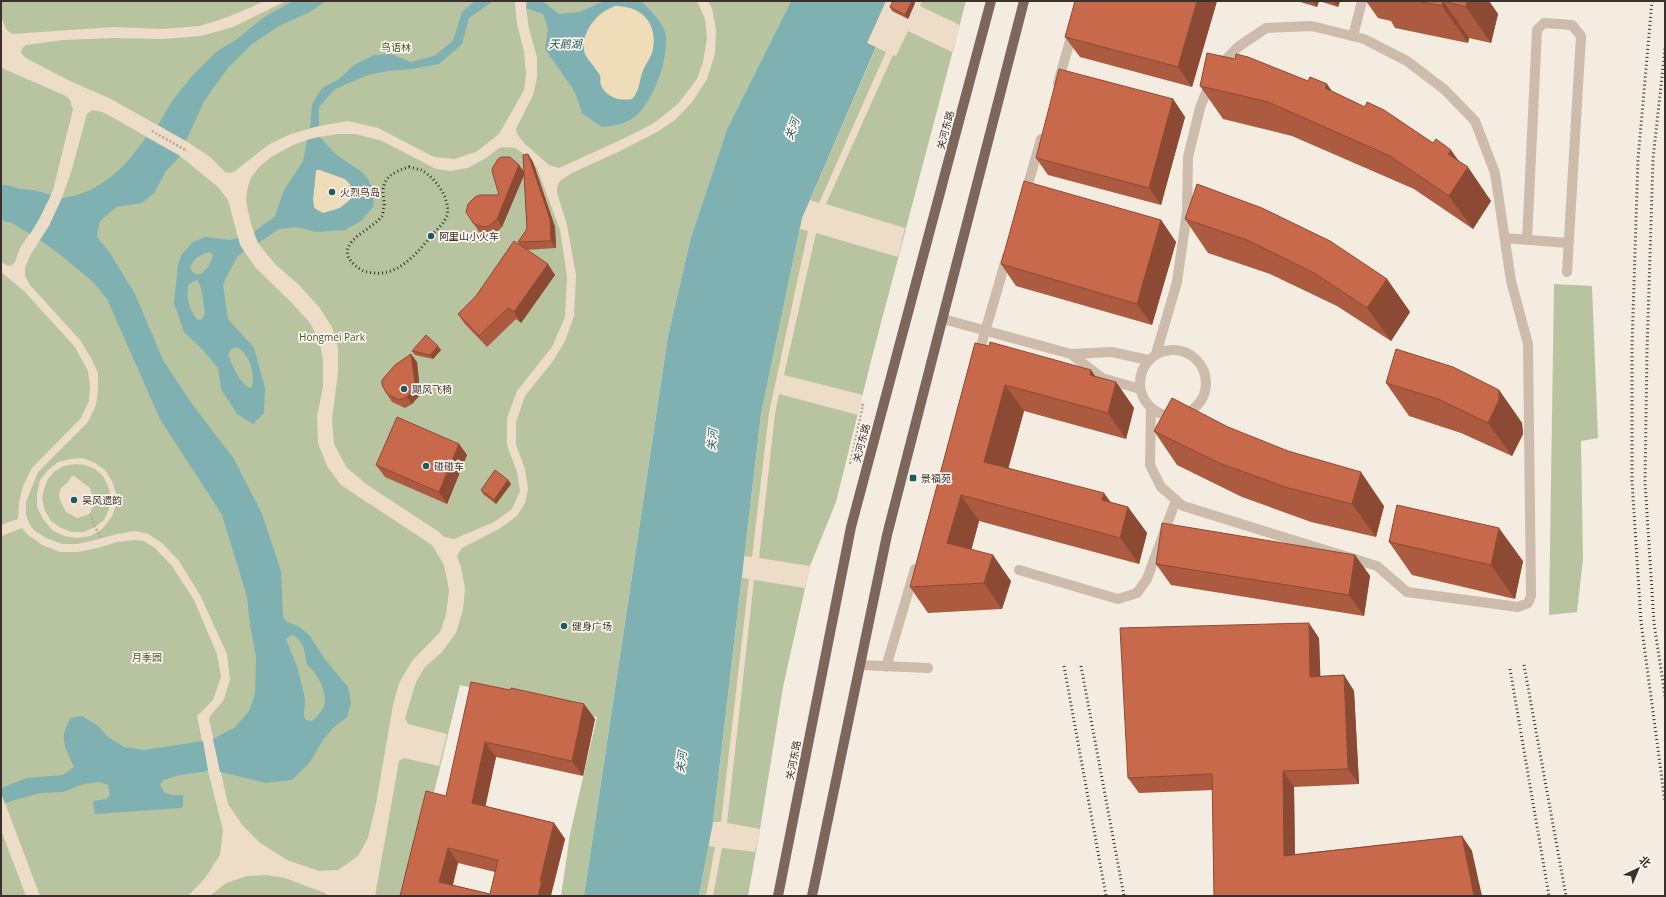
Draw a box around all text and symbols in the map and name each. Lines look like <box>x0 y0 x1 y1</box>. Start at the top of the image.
water label: 天鹅湖 <box>549 36 583 51</box>
park label: 鸟语林 <box>381 40 411 54</box>
street label: 关河东路 <box>933 109 957 151</box>
water label: 关河 <box>781 114 803 142</box>
place label: 火烈鸟岛 <box>340 185 380 199</box>
marker: 火烈鸟岛 <box>327 187 337 197</box>
place label: 阿里山小火车 <box>439 229 499 243</box>
marker: 阿里山小火车 <box>426 231 436 241</box>
park label: Hongmei Park <box>299 330 366 344</box>
place label: 飓风飞椅 <box>412 382 452 396</box>
marker: 飓风飞椅 <box>399 384 409 394</box>
street label: 关河东路 <box>849 422 873 464</box>
water label: 关河 <box>703 426 720 452</box>
place label: 碰碰车 <box>434 459 464 473</box>
marker: 碰碰车 <box>421 461 431 471</box>
place label: 景福苑 <box>921 471 951 485</box>
marker: 景福苑 <box>908 473 918 483</box>
place label: 吴风遗韵 <box>82 493 122 507</box>
marker: 吴风遗韵 <box>69 495 79 505</box>
place label: 健身广场 <box>572 619 612 633</box>
marker: 健身广场 <box>559 621 569 631</box>
park label: 月季园 <box>132 650 162 664</box>
street label: 关河东路 <box>782 739 804 781</box>
water label: 关河 <box>672 748 690 774</box>
north arrow <box>1618 849 1658 889</box>
text: 北 <box>1636 852 1654 871</box>

